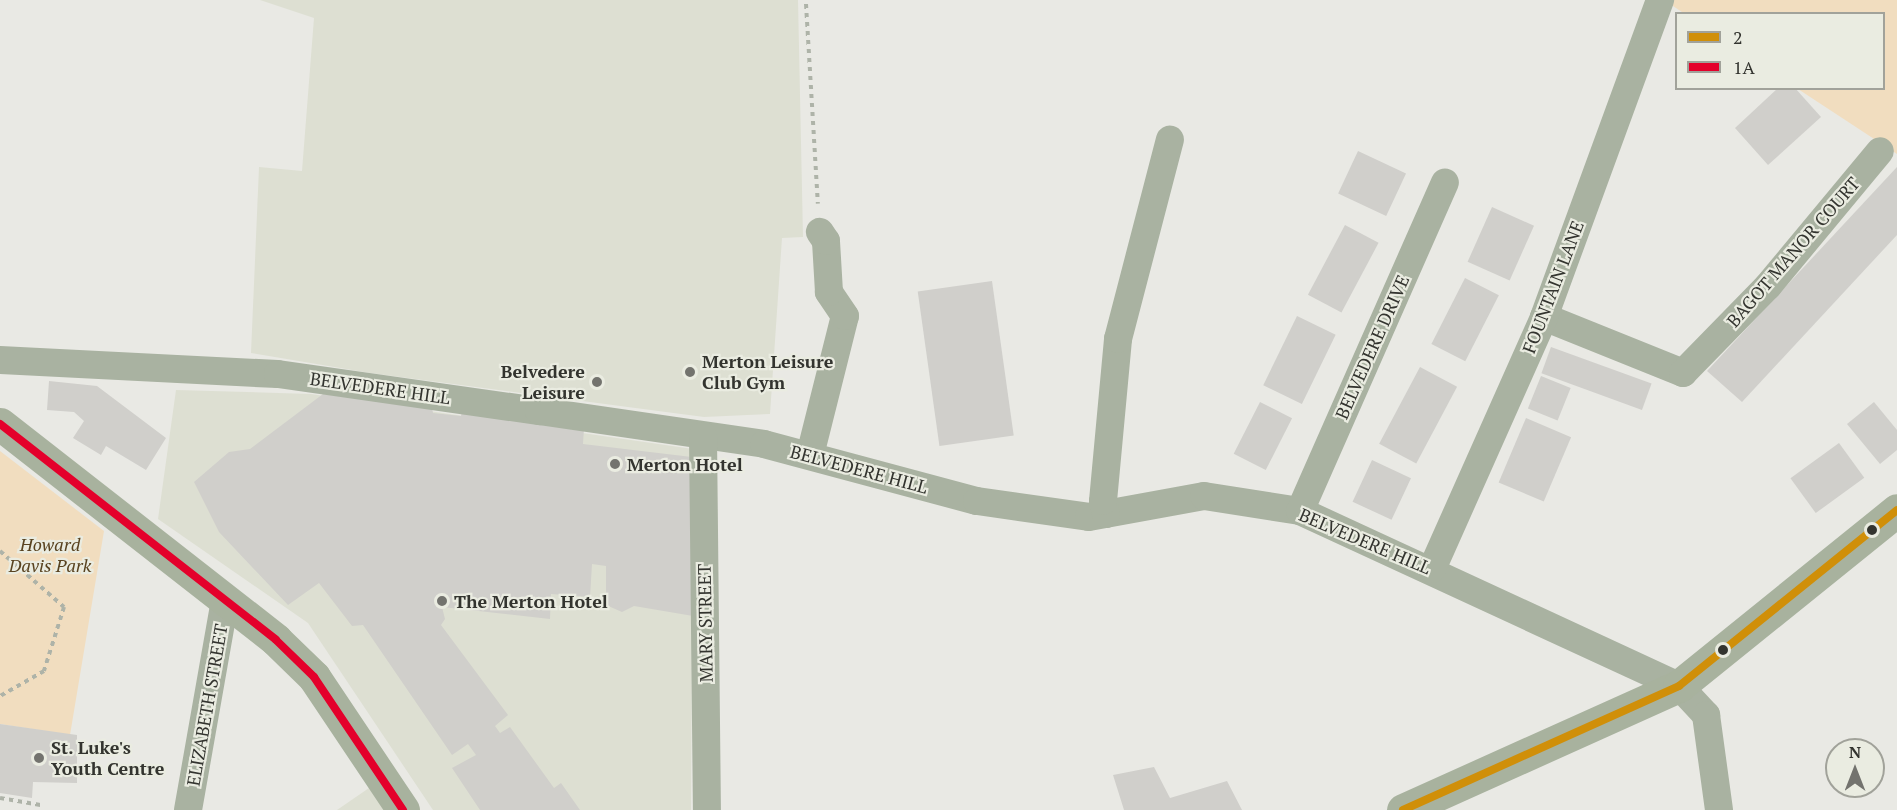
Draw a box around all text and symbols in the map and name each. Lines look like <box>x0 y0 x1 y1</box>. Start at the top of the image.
legend <box>1675 12 1885 90</box>
text: 2 <box>1733 25 1743 49</box>
text: 1A <box>1733 55 1755 79</box>
street label: BAGOT MANOR COURT <box>1722 173 1864 331</box>
street label: FOUNTAIN LANE <box>1518 218 1588 356</box>
street label: BELVEDERE DRIVE <box>1331 272 1413 422</box>
place label: Merton Leisure Club Gym <box>702 351 833 394</box>
place label: Belvedere Leisure <box>501 361 585 404</box>
marker: Merton Leisure Club Gym <box>683 365 697 379</box>
street label: BELVEDERE HILL <box>309 367 451 409</box>
marker: Belvedere Leisure <box>590 375 604 389</box>
street label: BELVEDERE HILL <box>788 440 930 498</box>
place label: Merton Hotel <box>627 453 743 475</box>
marker: Merton Hotel <box>608 457 622 471</box>
street label: BELVEDERE HILL <box>1296 503 1434 579</box>
unlabelled marker <box>1866 524 1878 536</box>
park label: Howard Davis Park <box>9 534 91 576</box>
street label: MARY STREET <box>693 564 717 682</box>
place label: The Merton Hotel <box>454 590 608 612</box>
marker: The Merton Hotel <box>435 594 449 608</box>
street label: ELIZABETH STREET <box>182 622 232 788</box>
unlabelled marker <box>1717 644 1729 656</box>
place label: St. Luke's Youth Centre <box>51 737 164 780</box>
north arrow <box>1825 738 1885 798</box>
text: N <box>1849 741 1861 763</box>
marker: St. Luke's Youth Centre <box>32 751 46 765</box>

